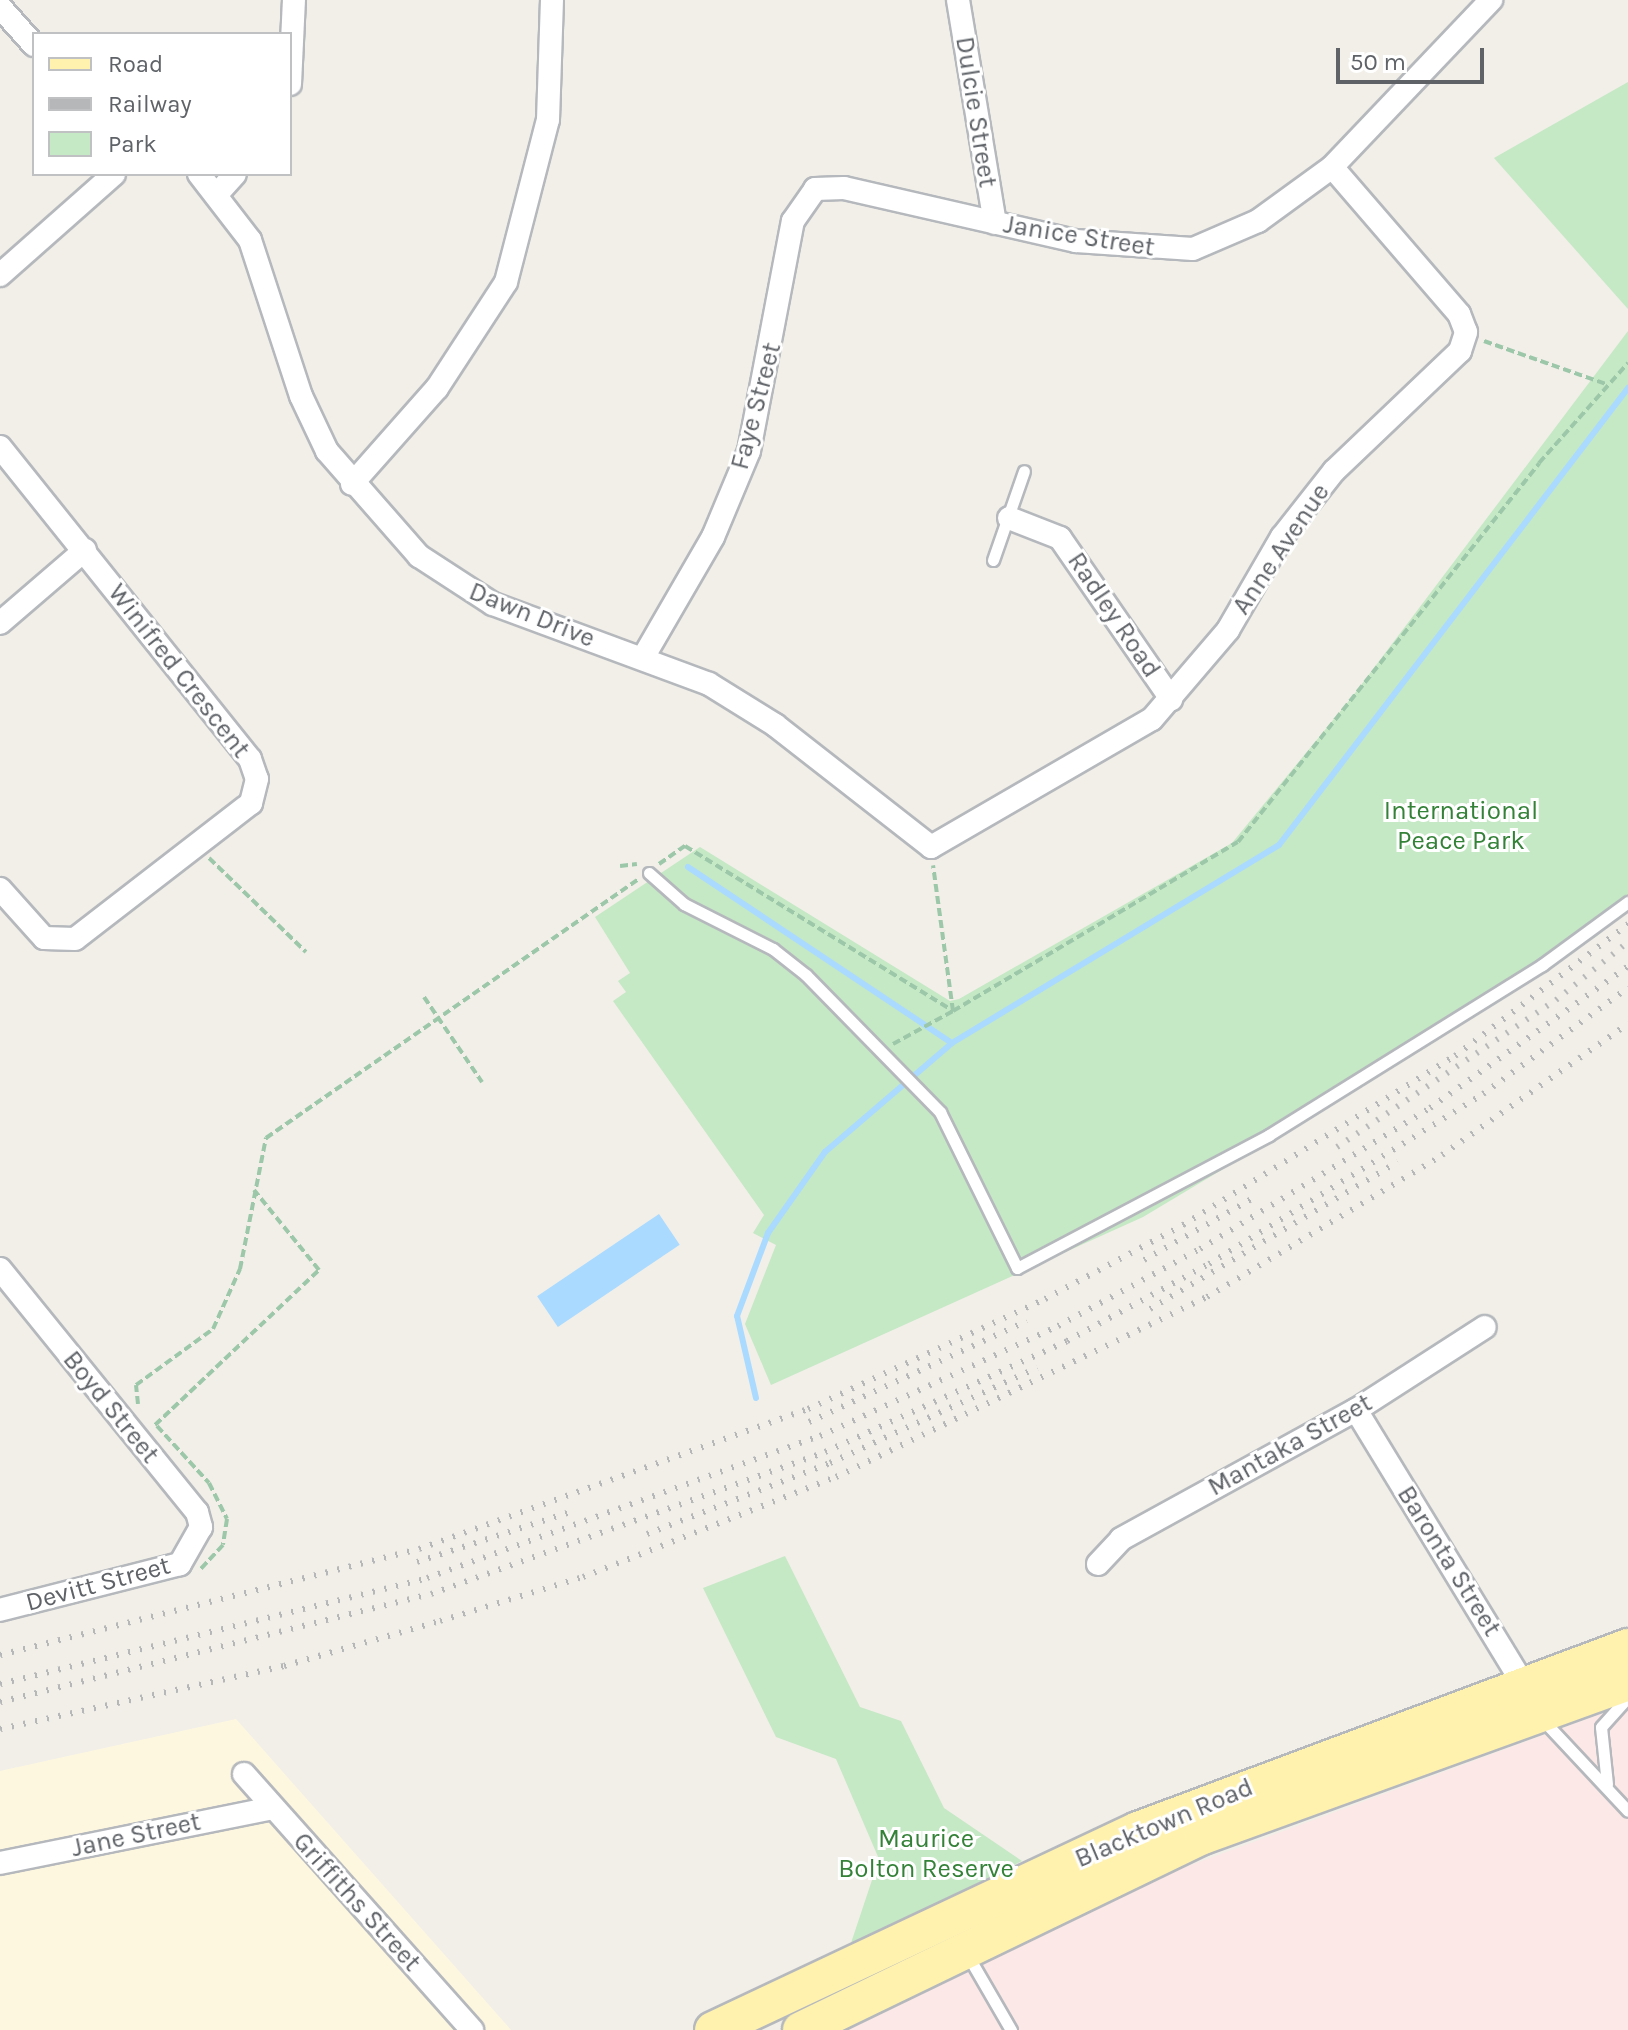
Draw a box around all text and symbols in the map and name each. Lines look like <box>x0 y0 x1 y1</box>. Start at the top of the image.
legend <box>32 32 292 176</box>
scale bar <box>1340 32 1488 82</box>
street label: Dulcie Street <box>949 34 1003 190</box>
text: 50 m <box>1350 48 1406 76</box>
text: Road <box>108 50 163 78</box>
text: Railway <box>108 90 192 118</box>
text: Park <box>108 130 157 158</box>
street label: Janice Street <box>1001 209 1157 263</box>
street label: Faye Street <box>724 339 788 473</box>
street label: Anne Avenue <box>1226 478 1336 620</box>
street label: Radley Road <box>1061 546 1167 684</box>
street label: Dawn Drive <box>465 576 599 654</box>
street label: Winifred Crescent <box>101 578 257 764</box>
park label: International Peace Park <box>1384 795 1538 856</box>
street label: Boyd Street <box>56 1345 166 1469</box>
street label: Mantaka Street <box>1203 1387 1377 1503</box>
street label: Baronta Street <box>1390 1480 1508 1642</box>
street label: Devitt Street <box>22 1550 174 1618</box>
street label: Blacktown Road <box>1070 1771 1258 1875</box>
street label: Jane Street <box>68 1806 204 1864</box>
park label: Maurice Bolton Reserve <box>838 1823 1014 1884</box>
street label: Griffiths Street <box>286 1826 428 1978</box>

